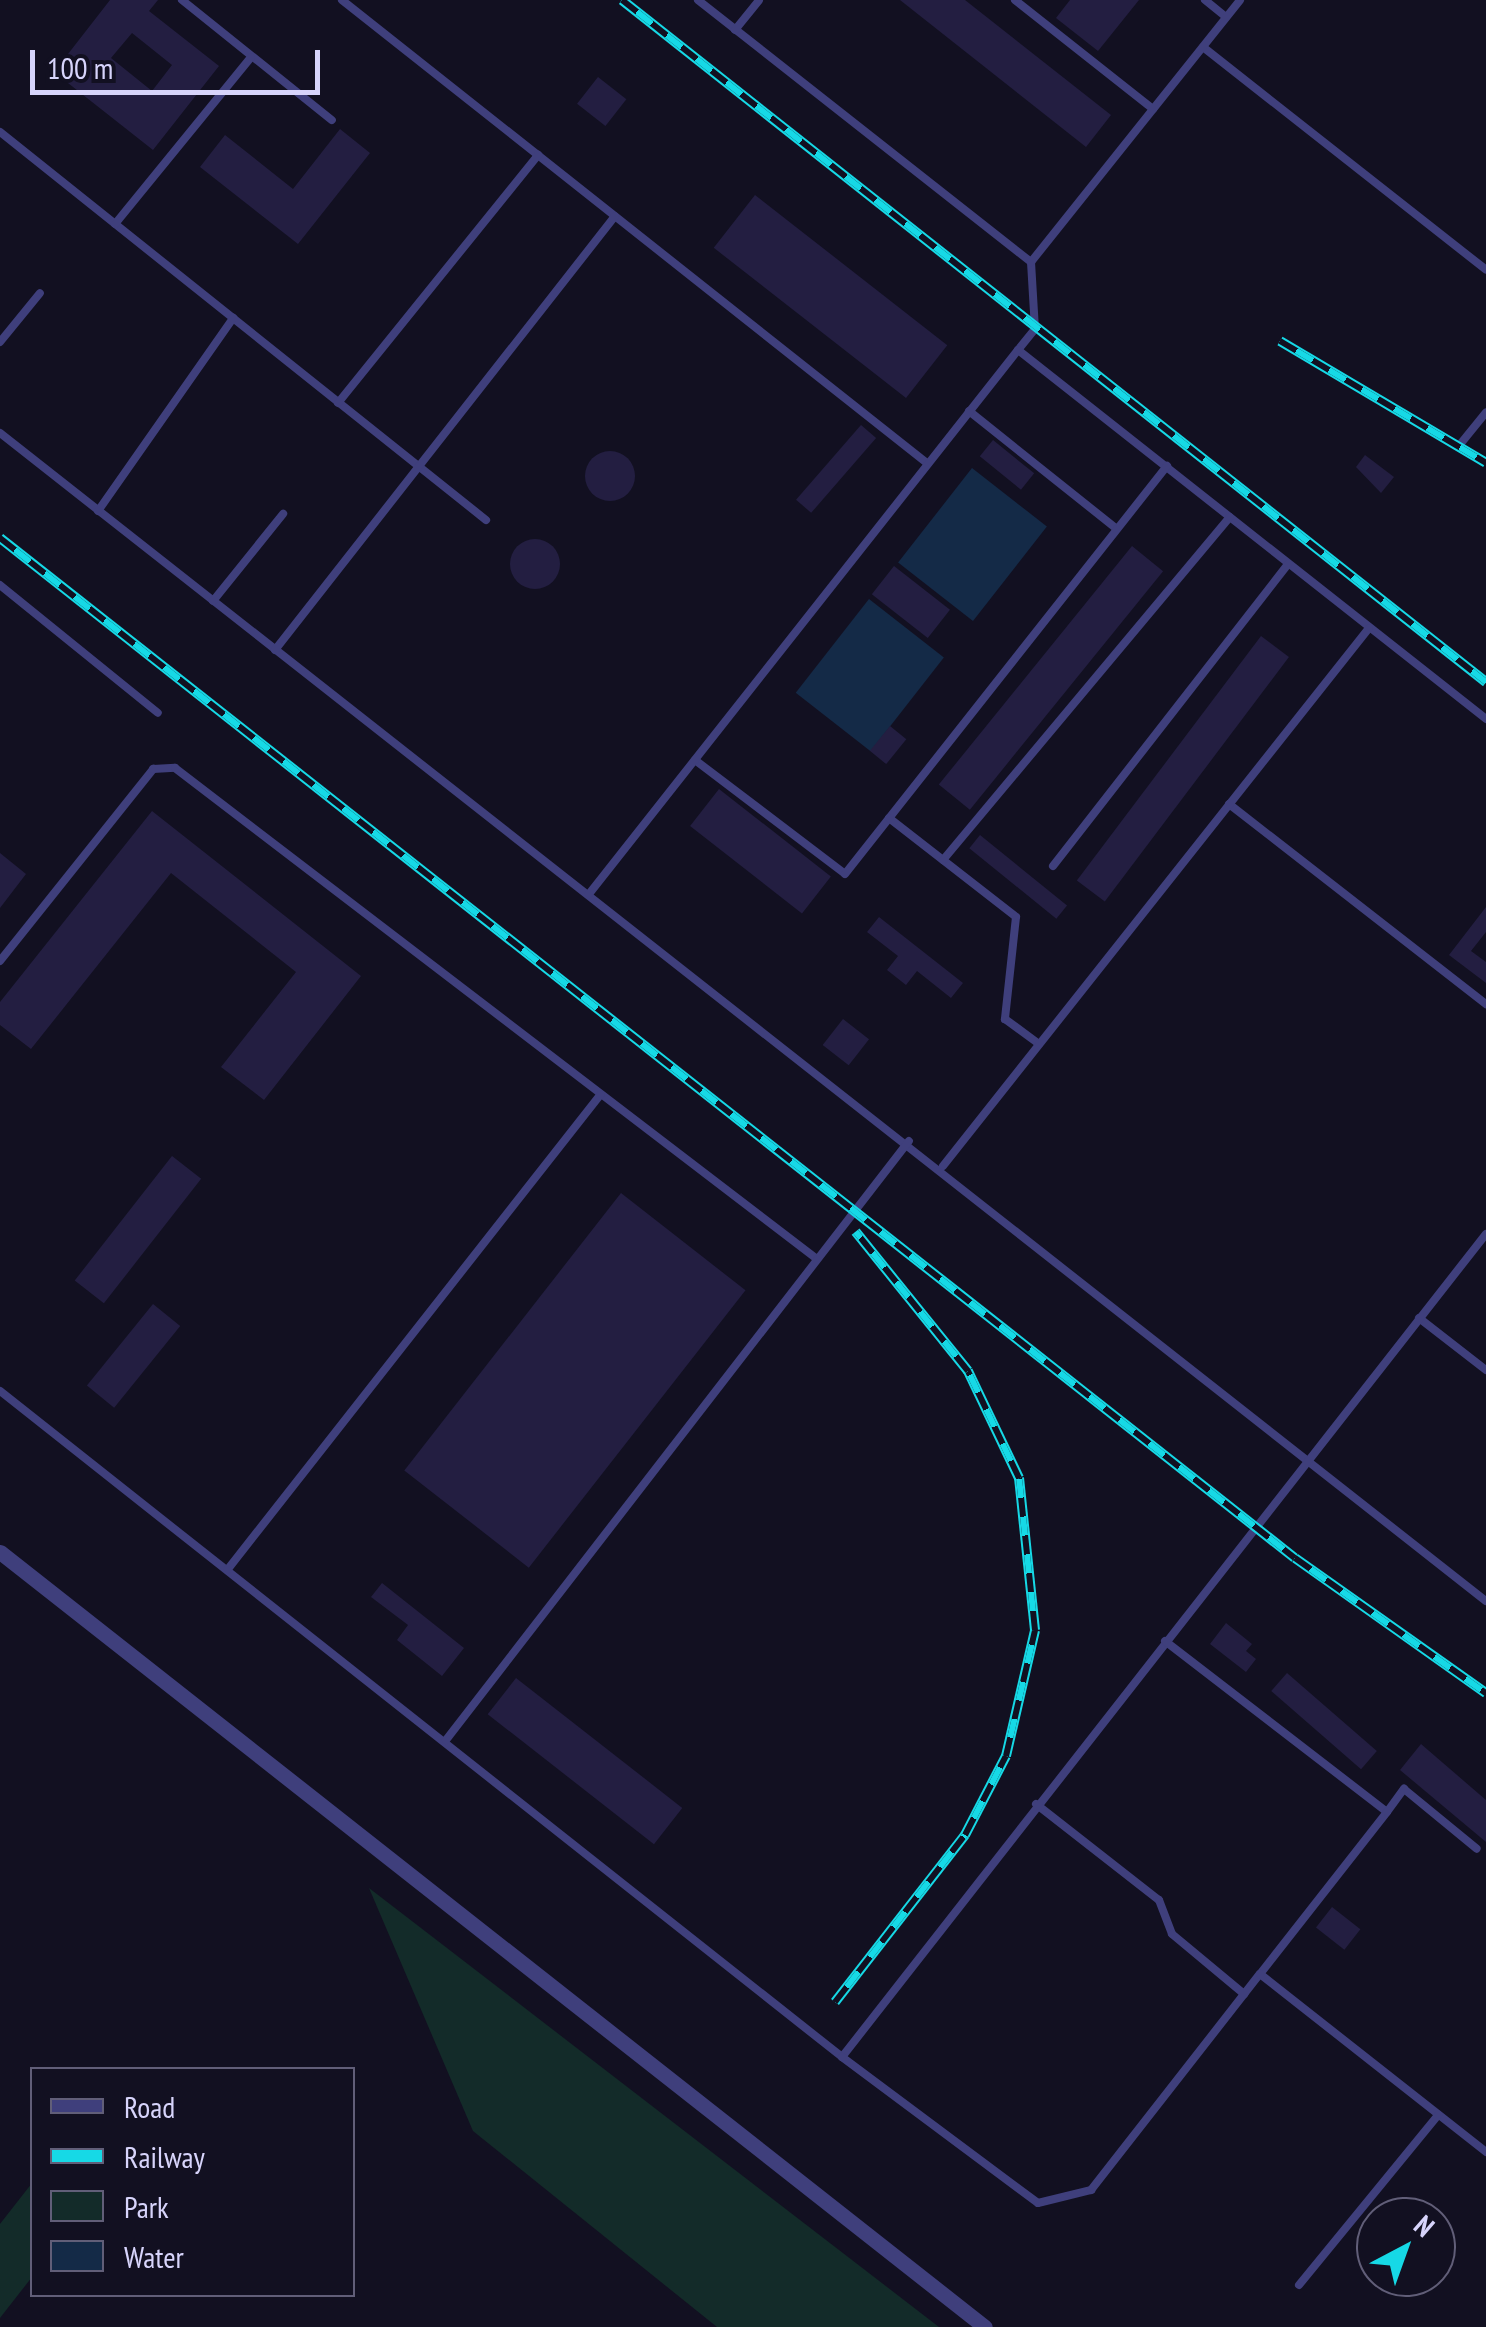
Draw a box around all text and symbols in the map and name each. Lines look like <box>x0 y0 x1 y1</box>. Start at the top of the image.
scale bar <box>35 30 325 92</box>
text: 100 m <box>47 48 113 87</box>
legend <box>30 2067 355 2297</box>
text: Road <box>124 2087 175 2126</box>
text: Railway <box>124 2137 205 2176</box>
text: Park <box>124 2187 169 2226</box>
north arrow <box>1356 2197 1456 2297</box>
text: N <box>1407 2207 1443 2244</box>
text: Water <box>124 2237 184 2276</box>

